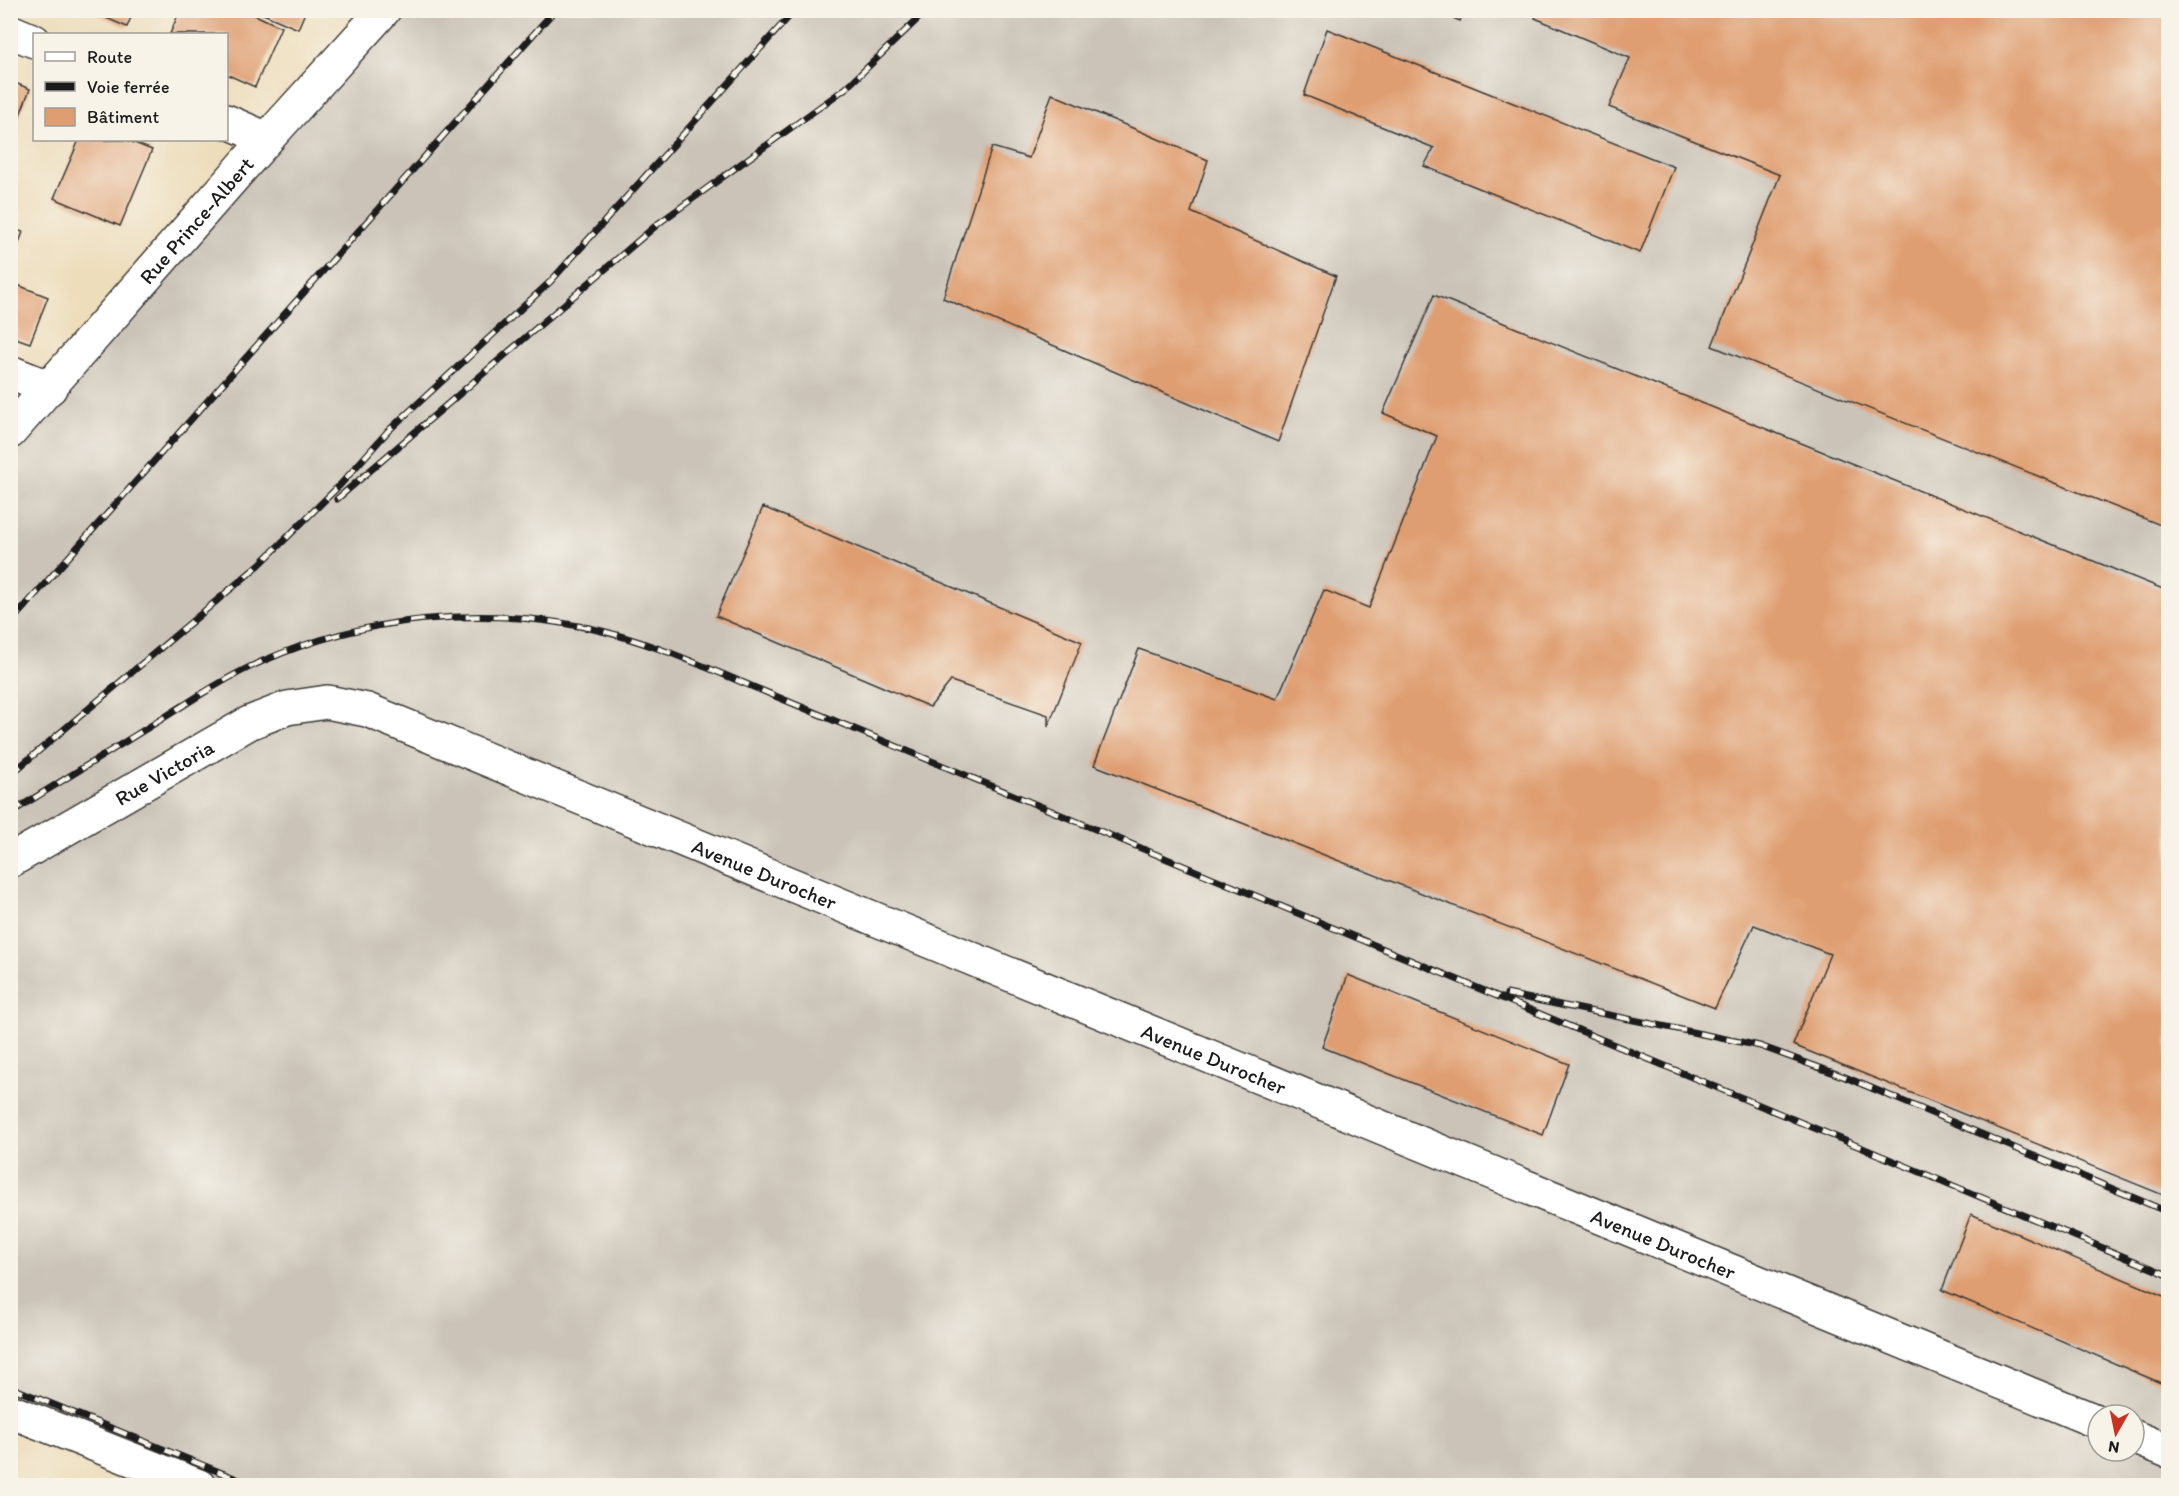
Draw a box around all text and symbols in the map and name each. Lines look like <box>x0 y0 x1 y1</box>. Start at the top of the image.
legend <box>33 33 228 141</box>
text: Route <box>87 46 132 68</box>
text: Voie ferrée <box>87 76 169 98</box>
text: Bâtiment <box>87 106 160 128</box>
street label: Rue Prince-Albert <box>134 151 258 289</box>
street label: Rue Victoria <box>110 734 218 810</box>
street label: Avenue Durocher <box>689 833 841 915</box>
street label: Avenue Durocher <box>1138 1018 1291 1100</box>
street label: Avenue Durocher <box>1588 1202 1740 1284</box>
north arrow <box>2086 1403 2146 1463</box>
text: N <box>2107 1437 2121 1458</box>

